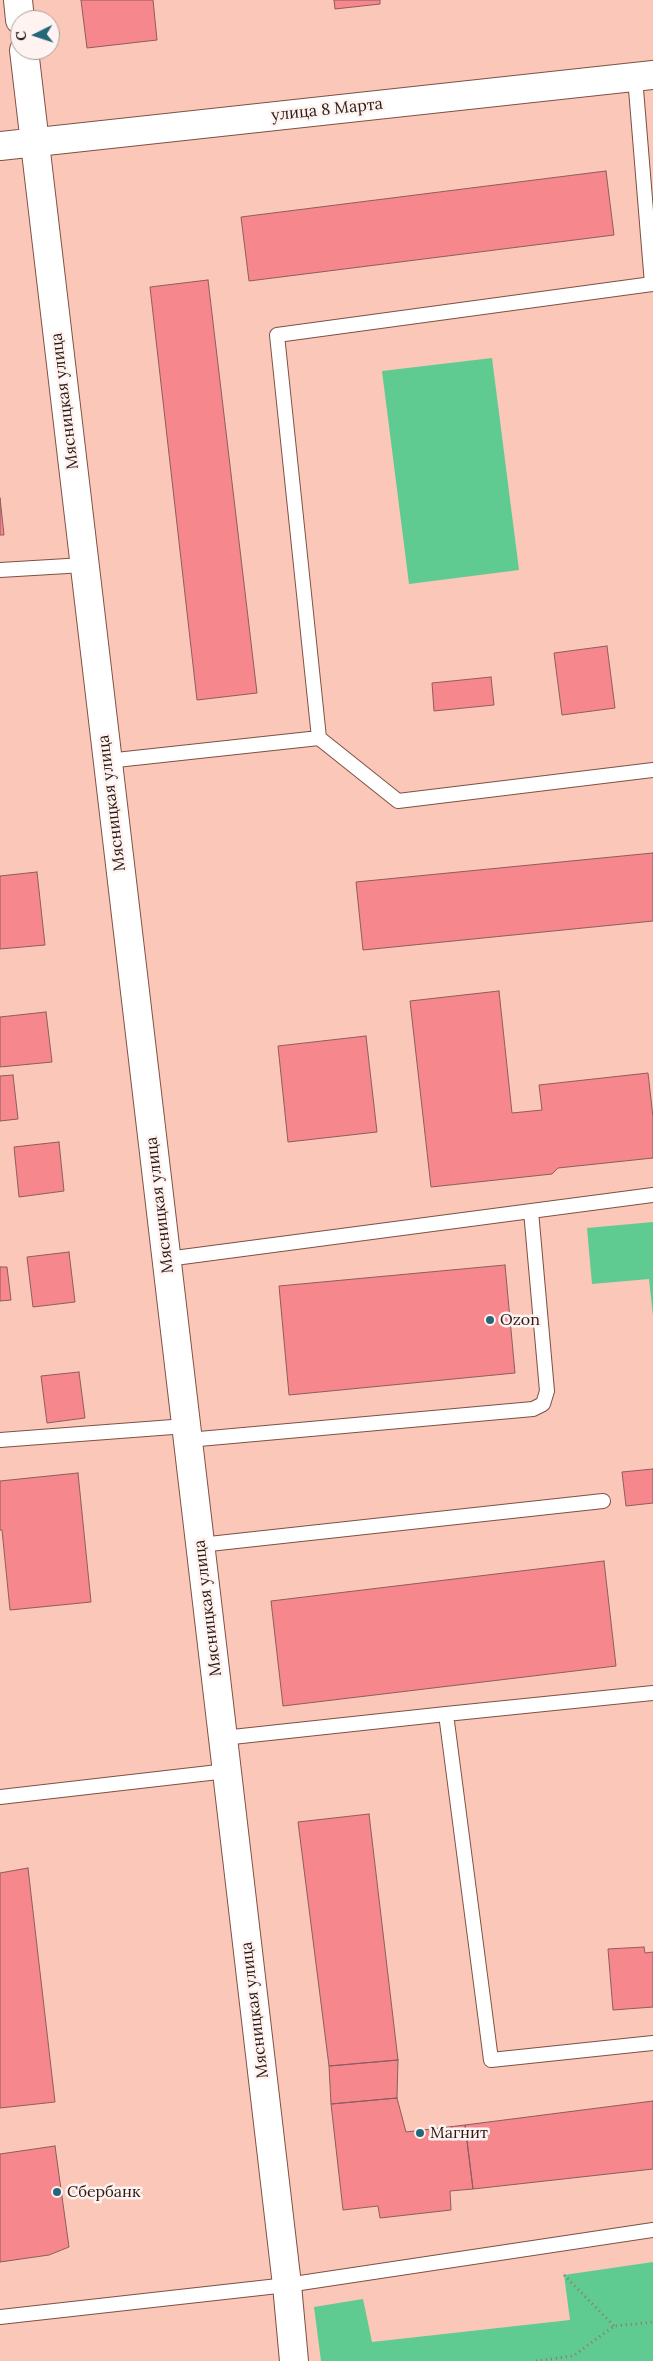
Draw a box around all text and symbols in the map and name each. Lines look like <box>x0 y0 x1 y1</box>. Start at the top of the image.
north arrow <box>10 10 60 60</box>
text: С <box>12 31 30 41</box>
street label: улица 8 Марта <box>270 95 384 125</box>
street label: Мясницкая улица <box>47 332 83 470</box>
street label: Мясницкая улица <box>94 734 130 872</box>
street label: Мясницкая улица <box>142 1136 178 1274</box>
place label: Ozon <box>500 1310 540 1330</box>
marker: Ozon <box>484 1314 496 1326</box>
street label: Мясницкая улица <box>190 1539 226 1677</box>
street label: Мясницкая улица <box>237 1941 273 2079</box>
place label: Магнит <box>430 2123 488 2143</box>
marker: Магнит <box>414 2127 426 2139</box>
place label: Сбербанк <box>67 2182 141 2202</box>
marker: Сбербанк <box>51 2186 63 2198</box>

